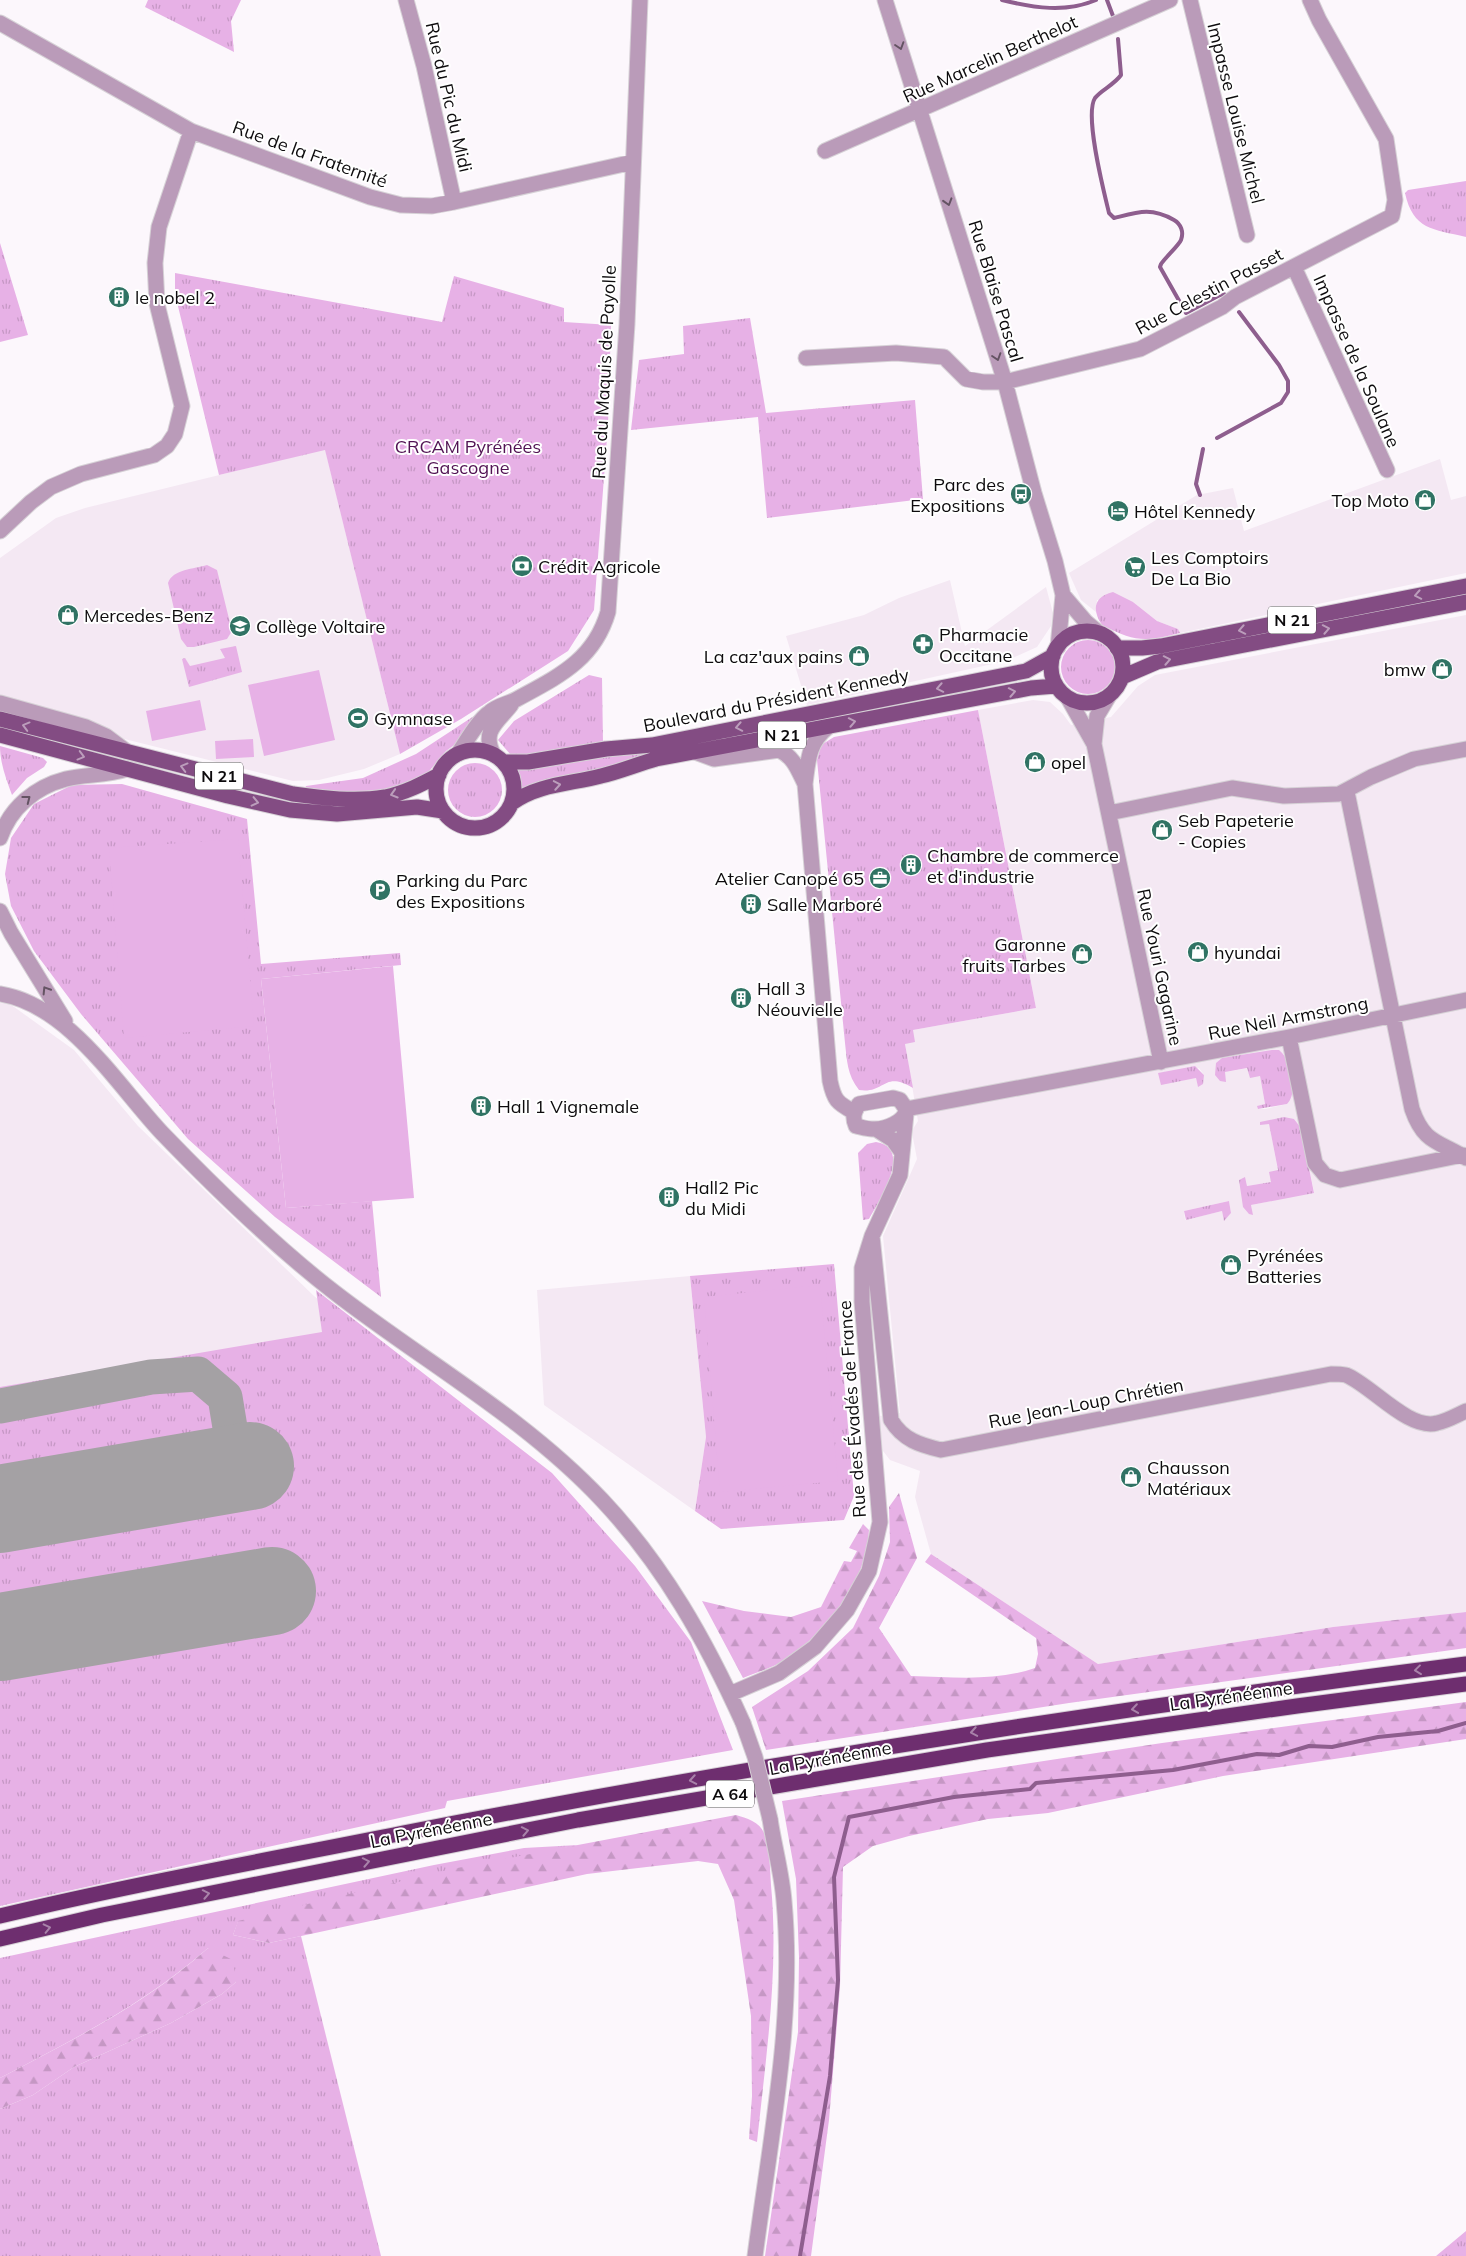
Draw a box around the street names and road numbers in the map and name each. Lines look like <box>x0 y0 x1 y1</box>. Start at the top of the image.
street label: Rue Marcelin Berthelot <box>899 10 1081 108</box>
street label: Rue du Pic du Midi <box>421 20 477 174</box>
street label: Impasse Louise Michel <box>1202 20 1270 206</box>
street label: Rue de la Fraternité <box>230 115 390 193</box>
street label: Rue Blaise Pascal <box>963 217 1029 365</box>
street label: Rue Celestin Passet <box>1131 242 1287 340</box>
street label: Rue du Maquis de Payolle <box>587 265 621 479</box>
street label: Impasse de la Soulane <box>1309 271 1405 451</box>
road number: N 21 <box>1268 606 1316 634</box>
street label: Boulevard du Président Kennedy <box>641 663 911 737</box>
road number: N 21 <box>758 722 806 748</box>
road number: N 21 <box>195 762 243 789</box>
street label: Rue Youri Gagarine <box>1132 886 1188 1048</box>
street label: Rue Neil Armstrong <box>1206 991 1370 1045</box>
street label: Rue des Évadés de France <box>833 1300 871 1518</box>
street label: Rue Jean-Loup Chrétien <box>987 1373 1185 1433</box>
street label: La Pyrénéenne <box>1168 1676 1294 1716</box>
street label: La Pyrénéenne <box>767 1736 893 1780</box>
road number: A 64 <box>706 1780 754 1808</box>
street label: La Pyrénéenne <box>368 1807 494 1853</box>

